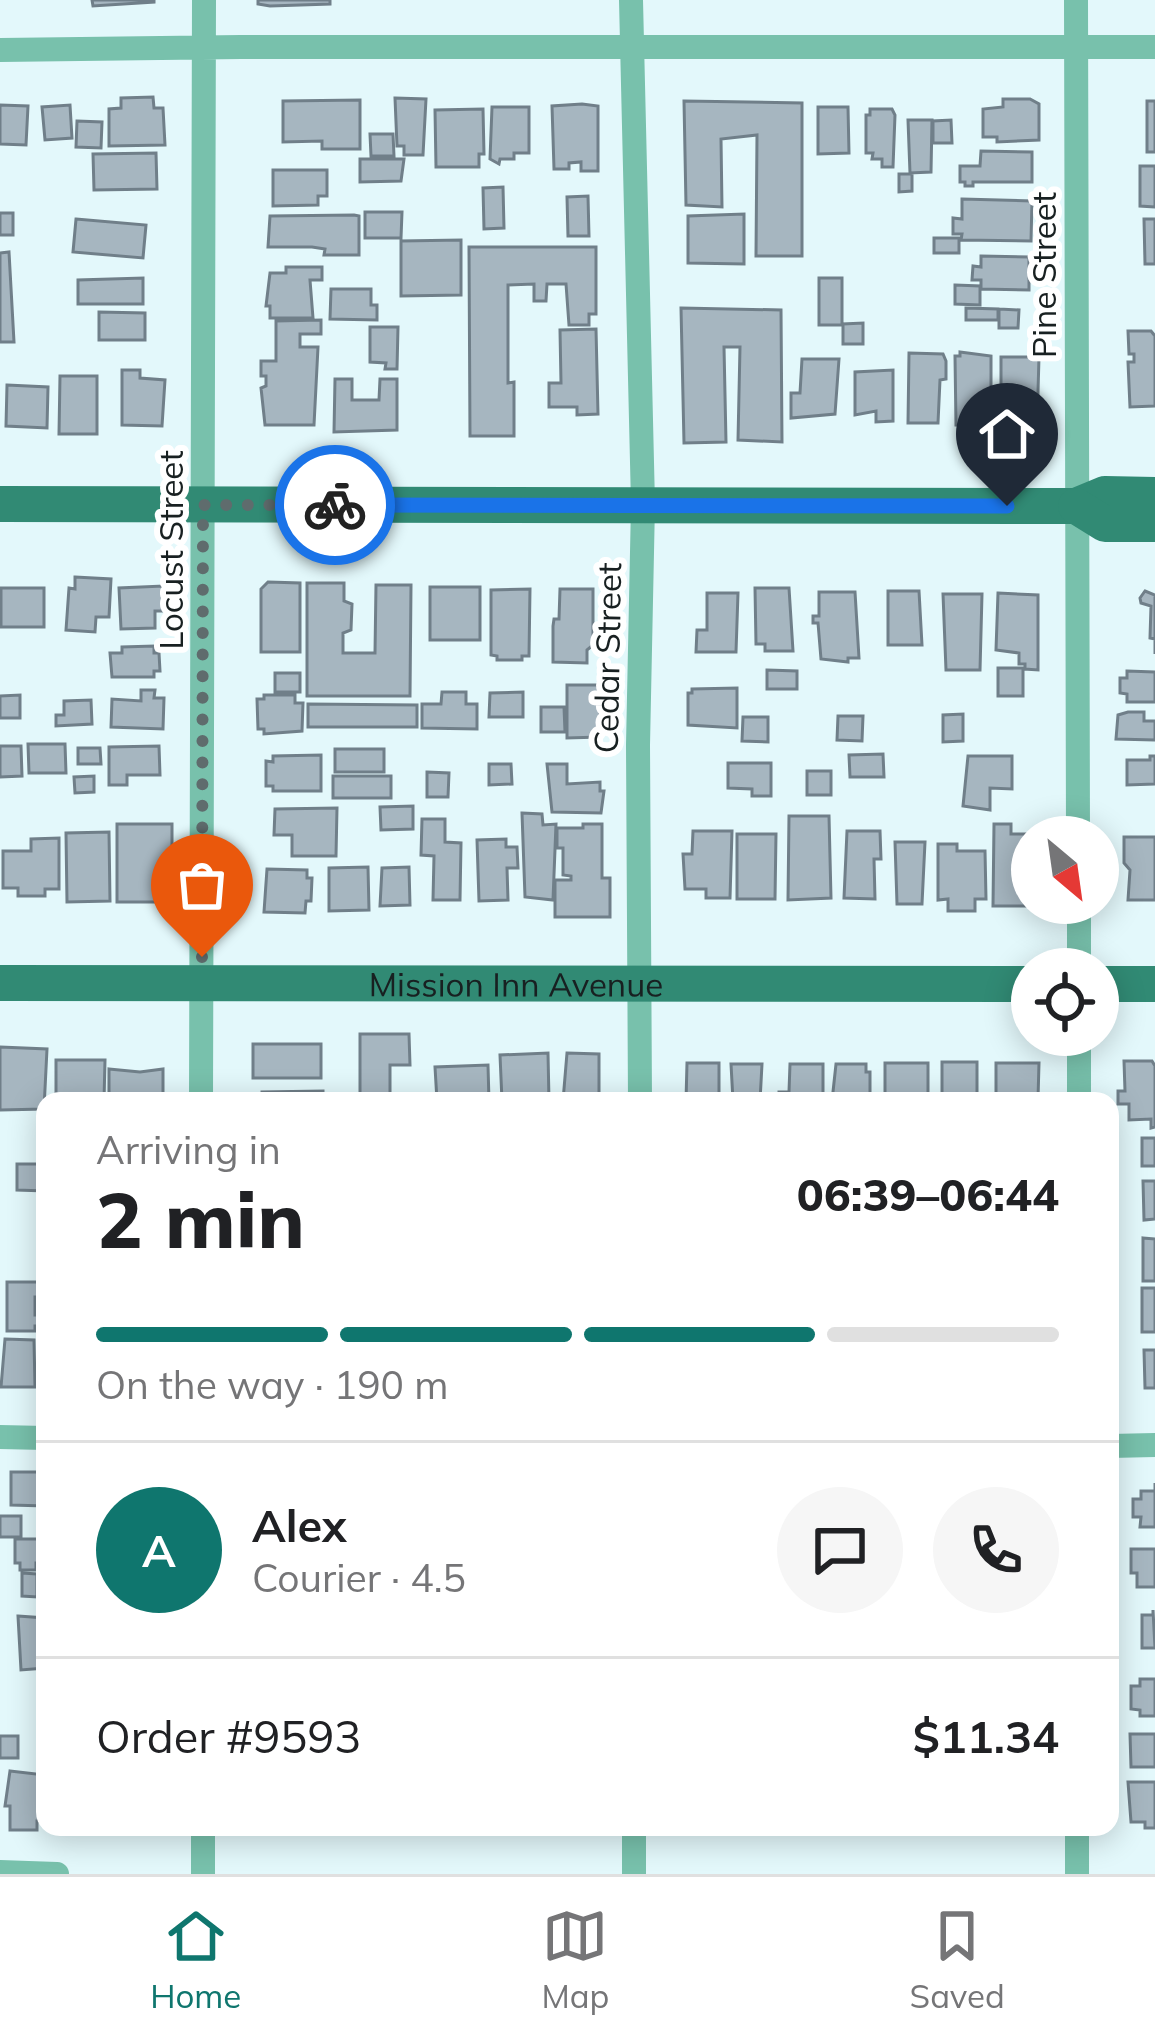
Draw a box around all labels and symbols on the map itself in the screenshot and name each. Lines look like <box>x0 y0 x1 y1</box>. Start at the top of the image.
street label: Pine Street <box>1023 192 1064 358</box>
pin <box>956 383 1058 506</box>
courier <box>275 445 395 565</box>
street label: Locust Street <box>150 450 191 650</box>
street label: Cedar Street <box>585 562 629 754</box>
north arrow <box>1011 816 1119 924</box>
pin <box>151 834 253 957</box>
street label: Mission Inn Avenue <box>369 963 663 1004</box>

